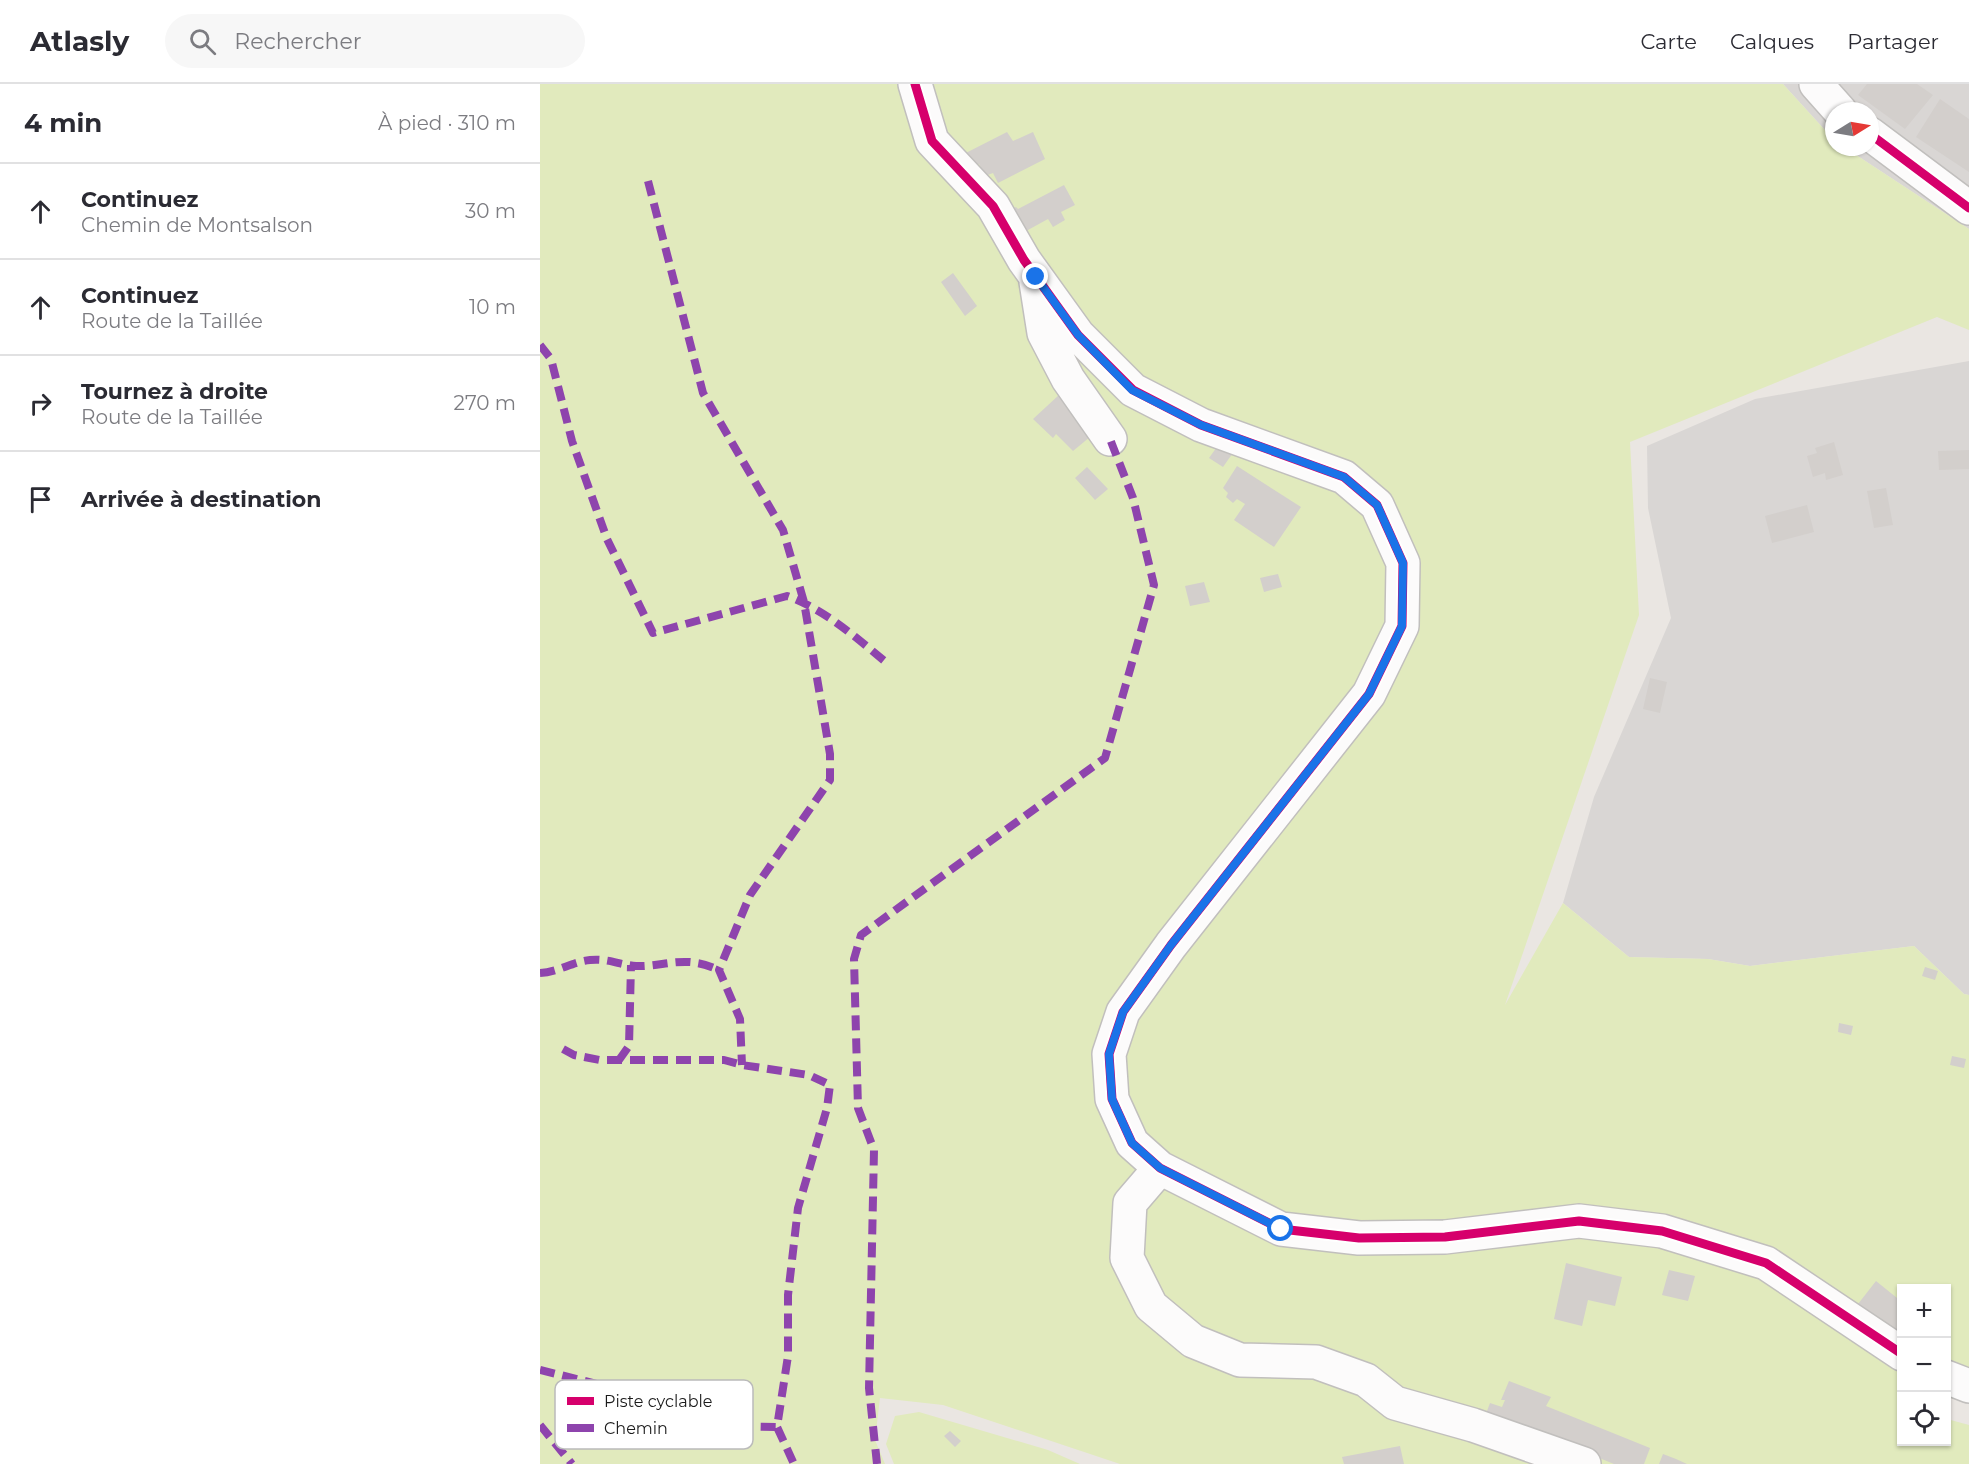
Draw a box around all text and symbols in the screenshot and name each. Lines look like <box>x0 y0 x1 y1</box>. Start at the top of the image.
search box <box>165 14 585 68</box>
text: Atlasly <box>30 24 129 58</box>
icon: search <box>186 25 219 58</box>
text: Rechercher <box>234 28 362 55</box>
text: Carte <box>1640 29 1697 54</box>
text: Calques <box>1730 29 1814 54</box>
text: Partager <box>1847 29 1939 54</box>
north arrow <box>1825 102 1879 156</box>
text: 4 min <box>24 107 102 139</box>
text: À pied · 310 m <box>378 111 516 135</box>
text: Continuez <box>81 186 198 213</box>
icon: ahead <box>24 195 57 228</box>
text: 30 m <box>465 199 516 223</box>
text: Chemin de Montsalson <box>81 213 313 237</box>
route end <box>1022 263 1048 289</box>
text: Continuez <box>81 282 198 309</box>
icon: ahead <box>24 291 57 324</box>
text: 10 m <box>469 295 516 319</box>
text: Route de la Taillée <box>81 309 263 333</box>
text: Tournez à droite <box>81 378 268 405</box>
icon: right <box>24 387 57 420</box>
text: 270 m <box>454 391 516 415</box>
text: Route de la Taillée <box>81 405 263 429</box>
icon: arrive <box>24 483 57 516</box>
text: Arrivée à destination <box>81 486 321 513</box>
route start <box>1267 1215 1293 1241</box>
map controls <box>1897 1284 1951 1446</box>
button: + <box>1897 1284 1951 1338</box>
button: − <box>1897 1338 1951 1392</box>
legend <box>555 1380 753 1449</box>
text: Piste cyclable <box>604 1392 712 1411</box>
button: locate <box>1897 1392 1951 1446</box>
text: Chemin <box>604 1419 668 1438</box>

